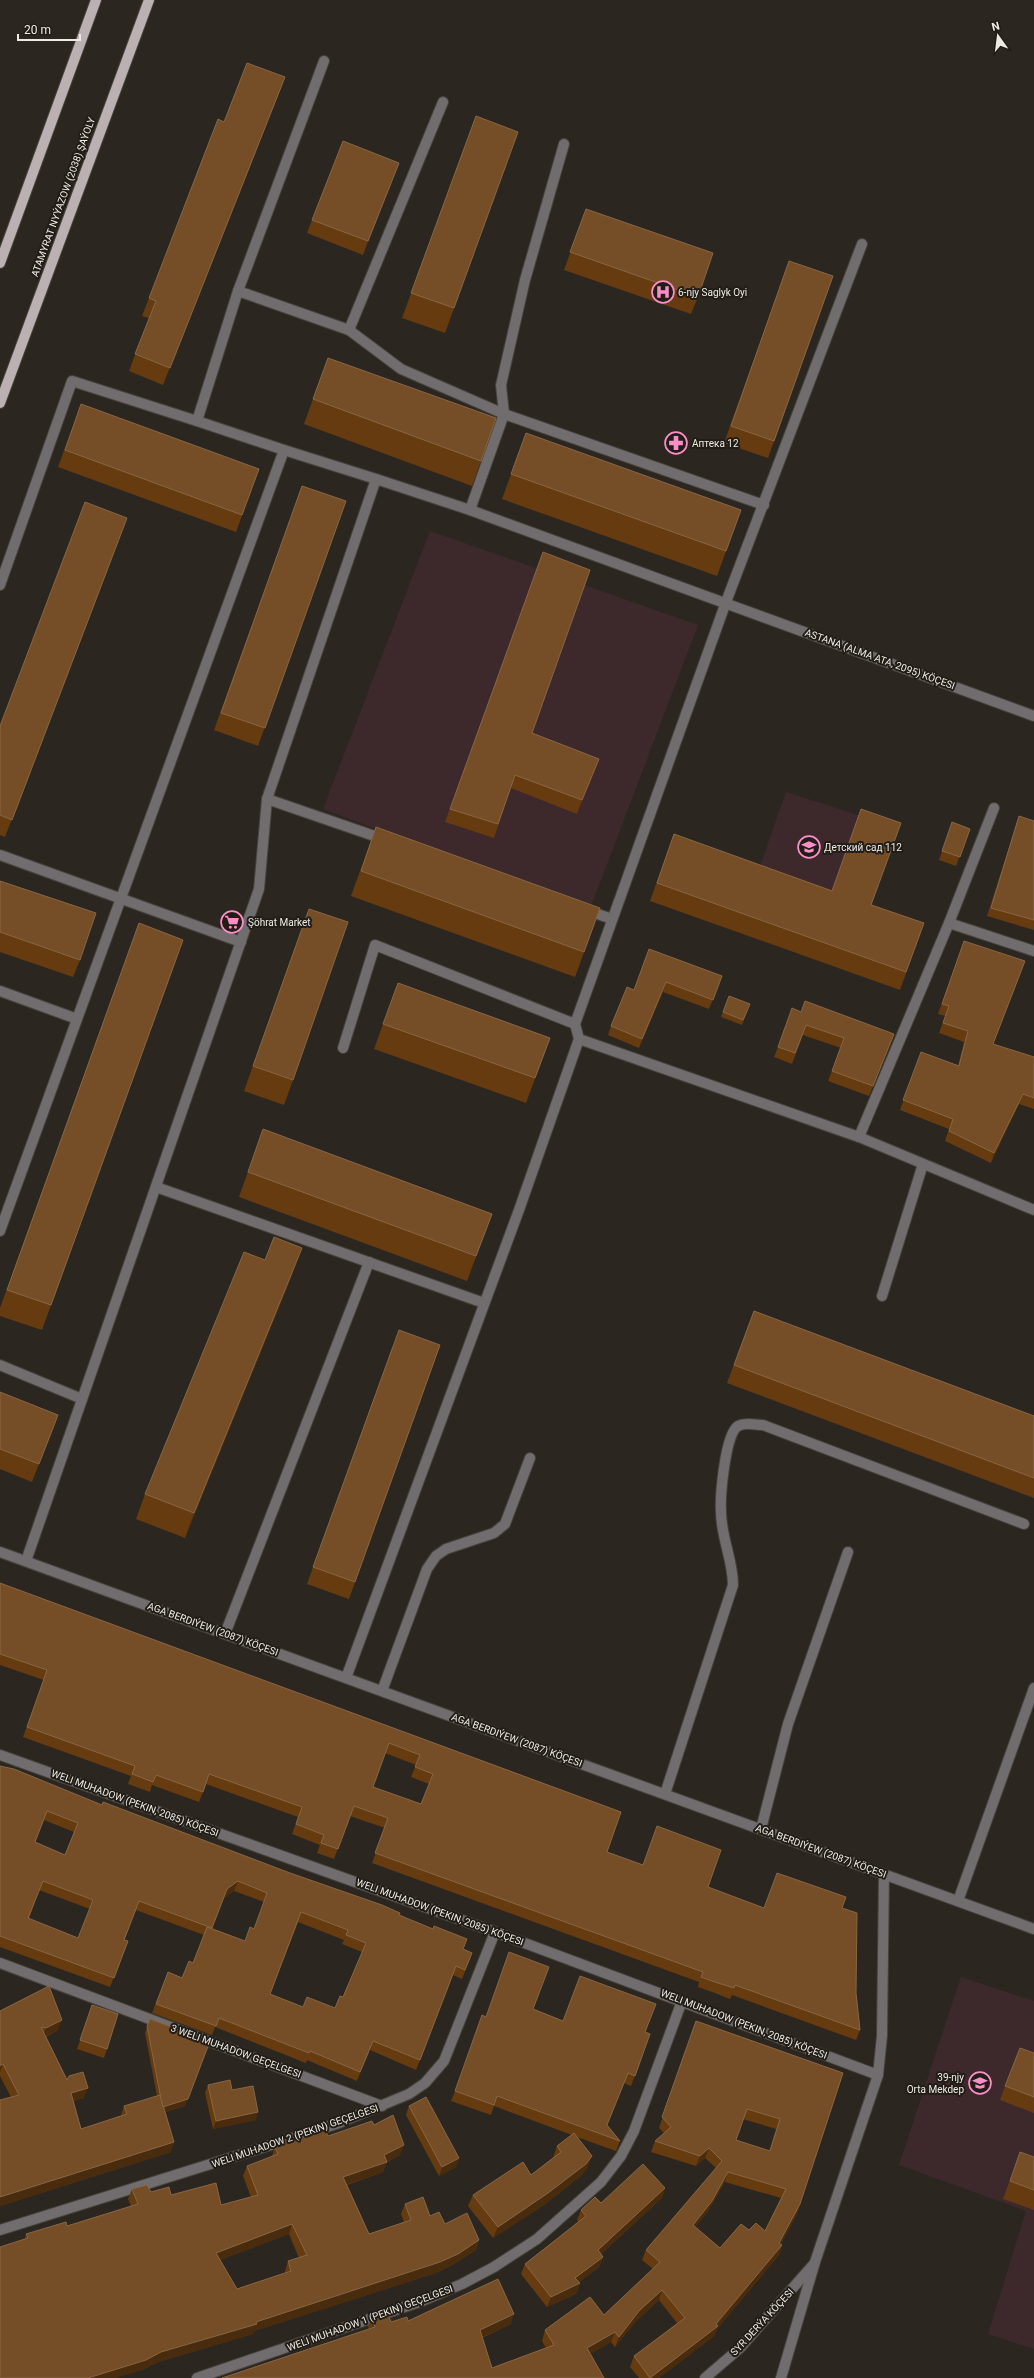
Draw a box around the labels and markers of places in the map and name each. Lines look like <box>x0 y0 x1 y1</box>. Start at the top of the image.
hospital icon: 6-njy Saglyk Oyi <box>650 279 676 305</box>
place label: 6-njy Saglyk Oyi <box>678 287 747 298</box>
pharmacy icon: Аптека 12 <box>663 430 689 456</box>
place label: Аптека 12 <box>692 438 739 449</box>
school or university icon: Детский сад 112 <box>796 834 822 860</box>
place label: Детский сад 112 <box>824 842 902 853</box>
supermarket icon: Şöhrat Market <box>219 909 245 935</box>
place label: Şöhrat Market <box>248 917 311 928</box>
school or university icon: 39-njy Orta Mekdep <box>967 2070 993 2096</box>
place label: 39-njy Orta Mekdep <box>907 2072 964 2095</box>

